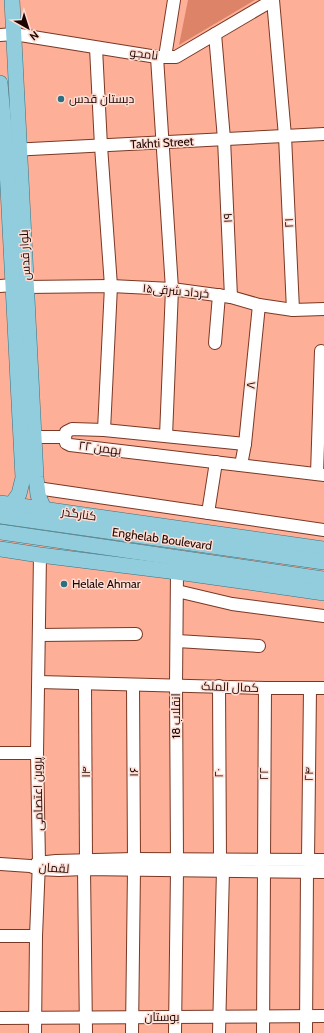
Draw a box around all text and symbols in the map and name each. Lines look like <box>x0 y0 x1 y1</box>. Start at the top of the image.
north arrow <box>8 8 48 48</box>
text: N <box>27 28 42 44</box>
street label: نامجو <box>129 44 159 63</box>
place label: دبستان قدس <box>69 91 135 106</box>
marker: دبستان قدس <box>56 94 66 104</box>
street label: Takhti Street <box>130 133 194 152</box>
street label: ۱۹ <box>220 213 235 223</box>
street label: ۲۱ <box>281 218 296 228</box>
street label: بلوار قدس <box>16 229 33 281</box>
street label: ۱۵خرداد شرقی <box>142 280 210 301</box>
street label: ۸ <box>243 380 258 389</box>
street label: ۲۲ بهمن <box>78 437 122 458</box>
street label: کنارگذر <box>60 503 98 523</box>
street label: Enghelab Boulevard <box>111 524 213 553</box>
place label: Helale Ahmar <box>72 576 141 591</box>
marker: Helale Ahmar <box>59 579 69 589</box>
street label: کمال الملک <box>201 678 259 695</box>
street label: انقلاب 18 <box>168 693 183 739</box>
street label: پروین اعتصامی <box>29 756 48 831</box>
street label: ۱۴ <box>78 766 93 778</box>
street label: ۱۶ <box>126 767 141 777</box>
street label: ۲۴ <box>301 767 316 781</box>
street label: ۲۰ <box>211 768 226 778</box>
street label: ۲۲ <box>256 768 271 780</box>
street label: لقمان <box>38 859 70 876</box>
street label: بوستان <box>144 1009 180 1024</box>

